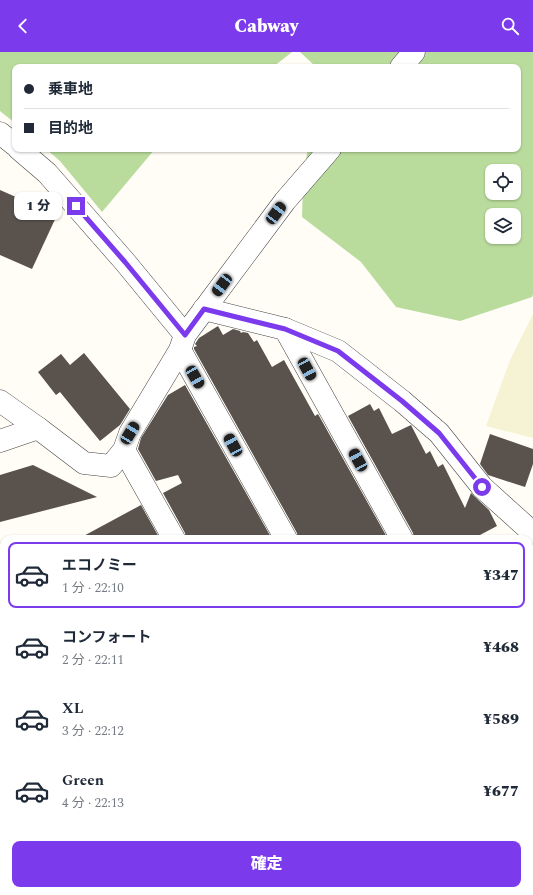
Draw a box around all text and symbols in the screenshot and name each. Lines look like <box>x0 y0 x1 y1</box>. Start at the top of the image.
text: Cabway <box>235 13 298 40</box>
icon: back <box>12 15 34 37</box>
icon: search <box>499 15 521 37</box>
text: 乗車地 <box>48 78 93 101</box>
text: 目的地 <box>48 117 93 140</box>
map controls <box>485 164 521 244</box>
button: locate <box>485 164 521 200</box>
callout: 1 分 <box>14 192 62 220</box>
text: 1 分 <box>26 196 50 216</box>
route end <box>67 197 85 215</box>
car <box>264 200 288 226</box>
button: layers <box>485 208 521 244</box>
car <box>210 272 234 298</box>
car <box>296 356 318 382</box>
car <box>184 364 206 390</box>
car <box>119 420 141 446</box>
car <box>222 432 244 458</box>
car <box>347 447 369 473</box>
route start <box>473 478 491 496</box>
text: エコノミー <box>62 554 137 577</box>
icon: car <box>14 557 50 593</box>
text: ¥347 <box>483 564 519 587</box>
text: 1 分 · 22:10 <box>62 578 124 598</box>
text: コンフォート <box>62 626 152 649</box>
icon: car <box>14 629 50 665</box>
text: ¥468 <box>483 636 519 659</box>
text: 2 分 · 22:11 <box>62 650 124 670</box>
text: XL <box>62 697 83 720</box>
icon: car <box>14 701 50 737</box>
text: ¥589 <box>483 708 519 731</box>
text: 3 分 · 22:12 <box>62 721 124 741</box>
text: Green <box>62 769 104 792</box>
icon: car <box>14 773 50 809</box>
text: ¥677 <box>483 780 519 803</box>
text: 4 分 · 22:13 <box>62 793 124 813</box>
button: 確定 <box>12 841 521 887</box>

